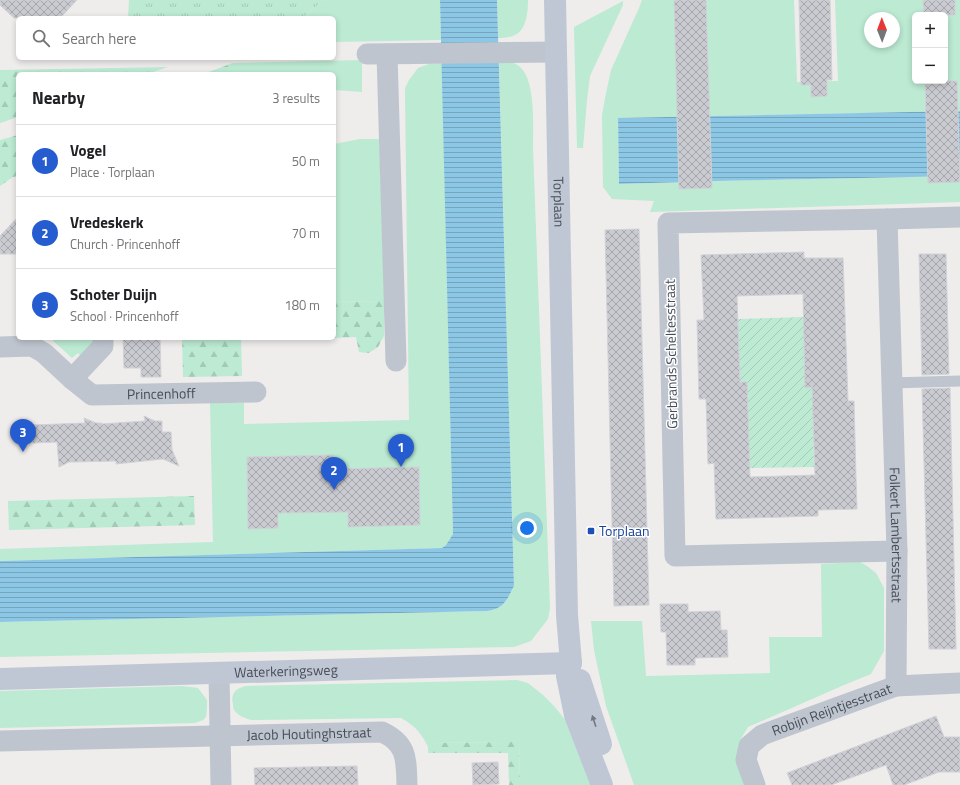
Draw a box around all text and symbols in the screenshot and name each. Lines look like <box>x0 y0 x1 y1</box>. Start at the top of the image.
north arrow <box>864 12 900 48</box>
map controls <box>912 12 948 84</box>
button: + <box>912 12 948 48</box>
search box <box>16 16 336 60</box>
icon: search <box>30 27 52 49</box>
text: Search here <box>62 27 136 50</box>
button: − <box>912 48 948 84</box>
text: Nearby <box>32 85 85 111</box>
text: 3 results <box>272 88 320 108</box>
text: Vogel <box>70 139 106 162</box>
text: 1 <box>41 151 49 171</box>
text: 50 m <box>292 151 320 171</box>
text: Place · Torplaan <box>70 162 155 182</box>
street label: Torplaan <box>548 176 570 227</box>
text: Vredeskerk <box>70 211 143 234</box>
text: 2 <box>41 223 49 243</box>
text: 70 m <box>292 223 320 243</box>
text: Church · Princenhoff <box>70 234 180 254</box>
street label: Gerbrands Scheltesstraat <box>659 279 682 429</box>
text: Schoter Duijn <box>70 283 157 306</box>
text: 3 <box>41 295 49 315</box>
text: 180 m <box>284 295 320 315</box>
text: School · Princenhoff <box>70 306 179 326</box>
street label: Princenhoff <box>127 382 196 404</box>
pin: 3 <box>10 419 36 452</box>
pin: 1 <box>388 434 414 467</box>
pin: 2 <box>321 457 347 490</box>
street label: Folkert Lambertsstraat <box>884 467 908 603</box>
your location <box>517 518 537 538</box>
place label: Torplaan <box>599 520 649 541</box>
marker: Torplaan <box>586 526 596 536</box>
street label: Waterkeringsweg <box>234 659 338 682</box>
street label: Robijn Reijntjesstraat <box>769 678 894 741</box>
one-way arrow <box>591 715 597 727</box>
street label: Jacob Houtinghstraat <box>246 721 372 745</box>

